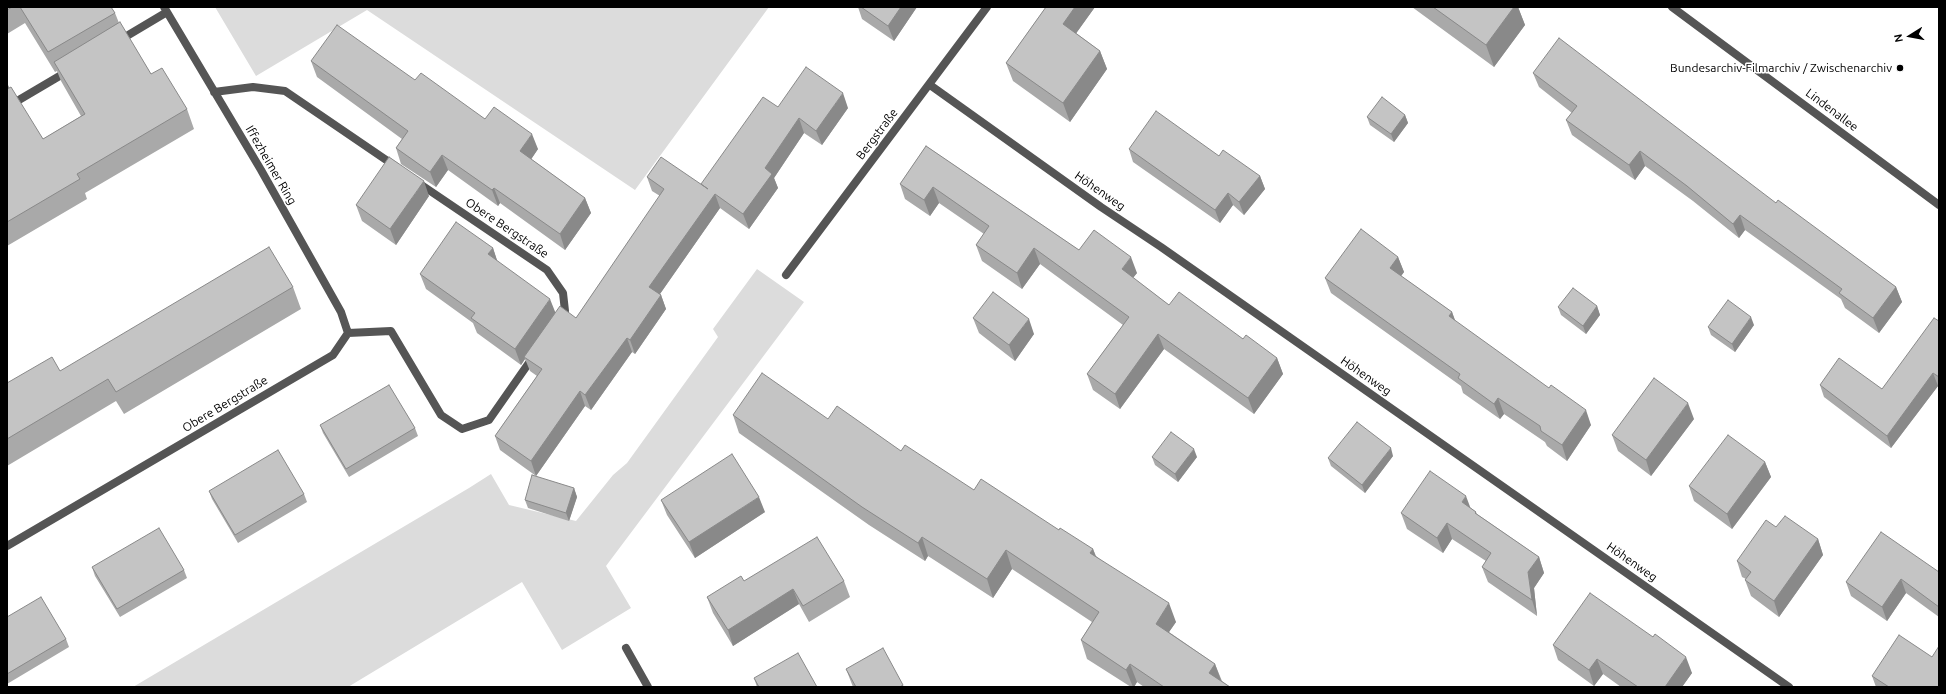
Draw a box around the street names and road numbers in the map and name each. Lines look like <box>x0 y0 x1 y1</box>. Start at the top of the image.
street label: Lindenallee <box>1803 86 1861 134</box>
street label: Bergstraße <box>853 106 901 162</box>
street label: Iffezheimer Ring <box>242 123 300 207</box>
street label: Höhenweg <box>1072 168 1128 214</box>
street label: Obere Bergstraße <box>463 195 551 261</box>
street label: Höhenweg <box>1338 353 1394 399</box>
street label: Obere Bergstraße <box>180 373 270 435</box>
street label: Höhenweg <box>1604 539 1660 585</box>

